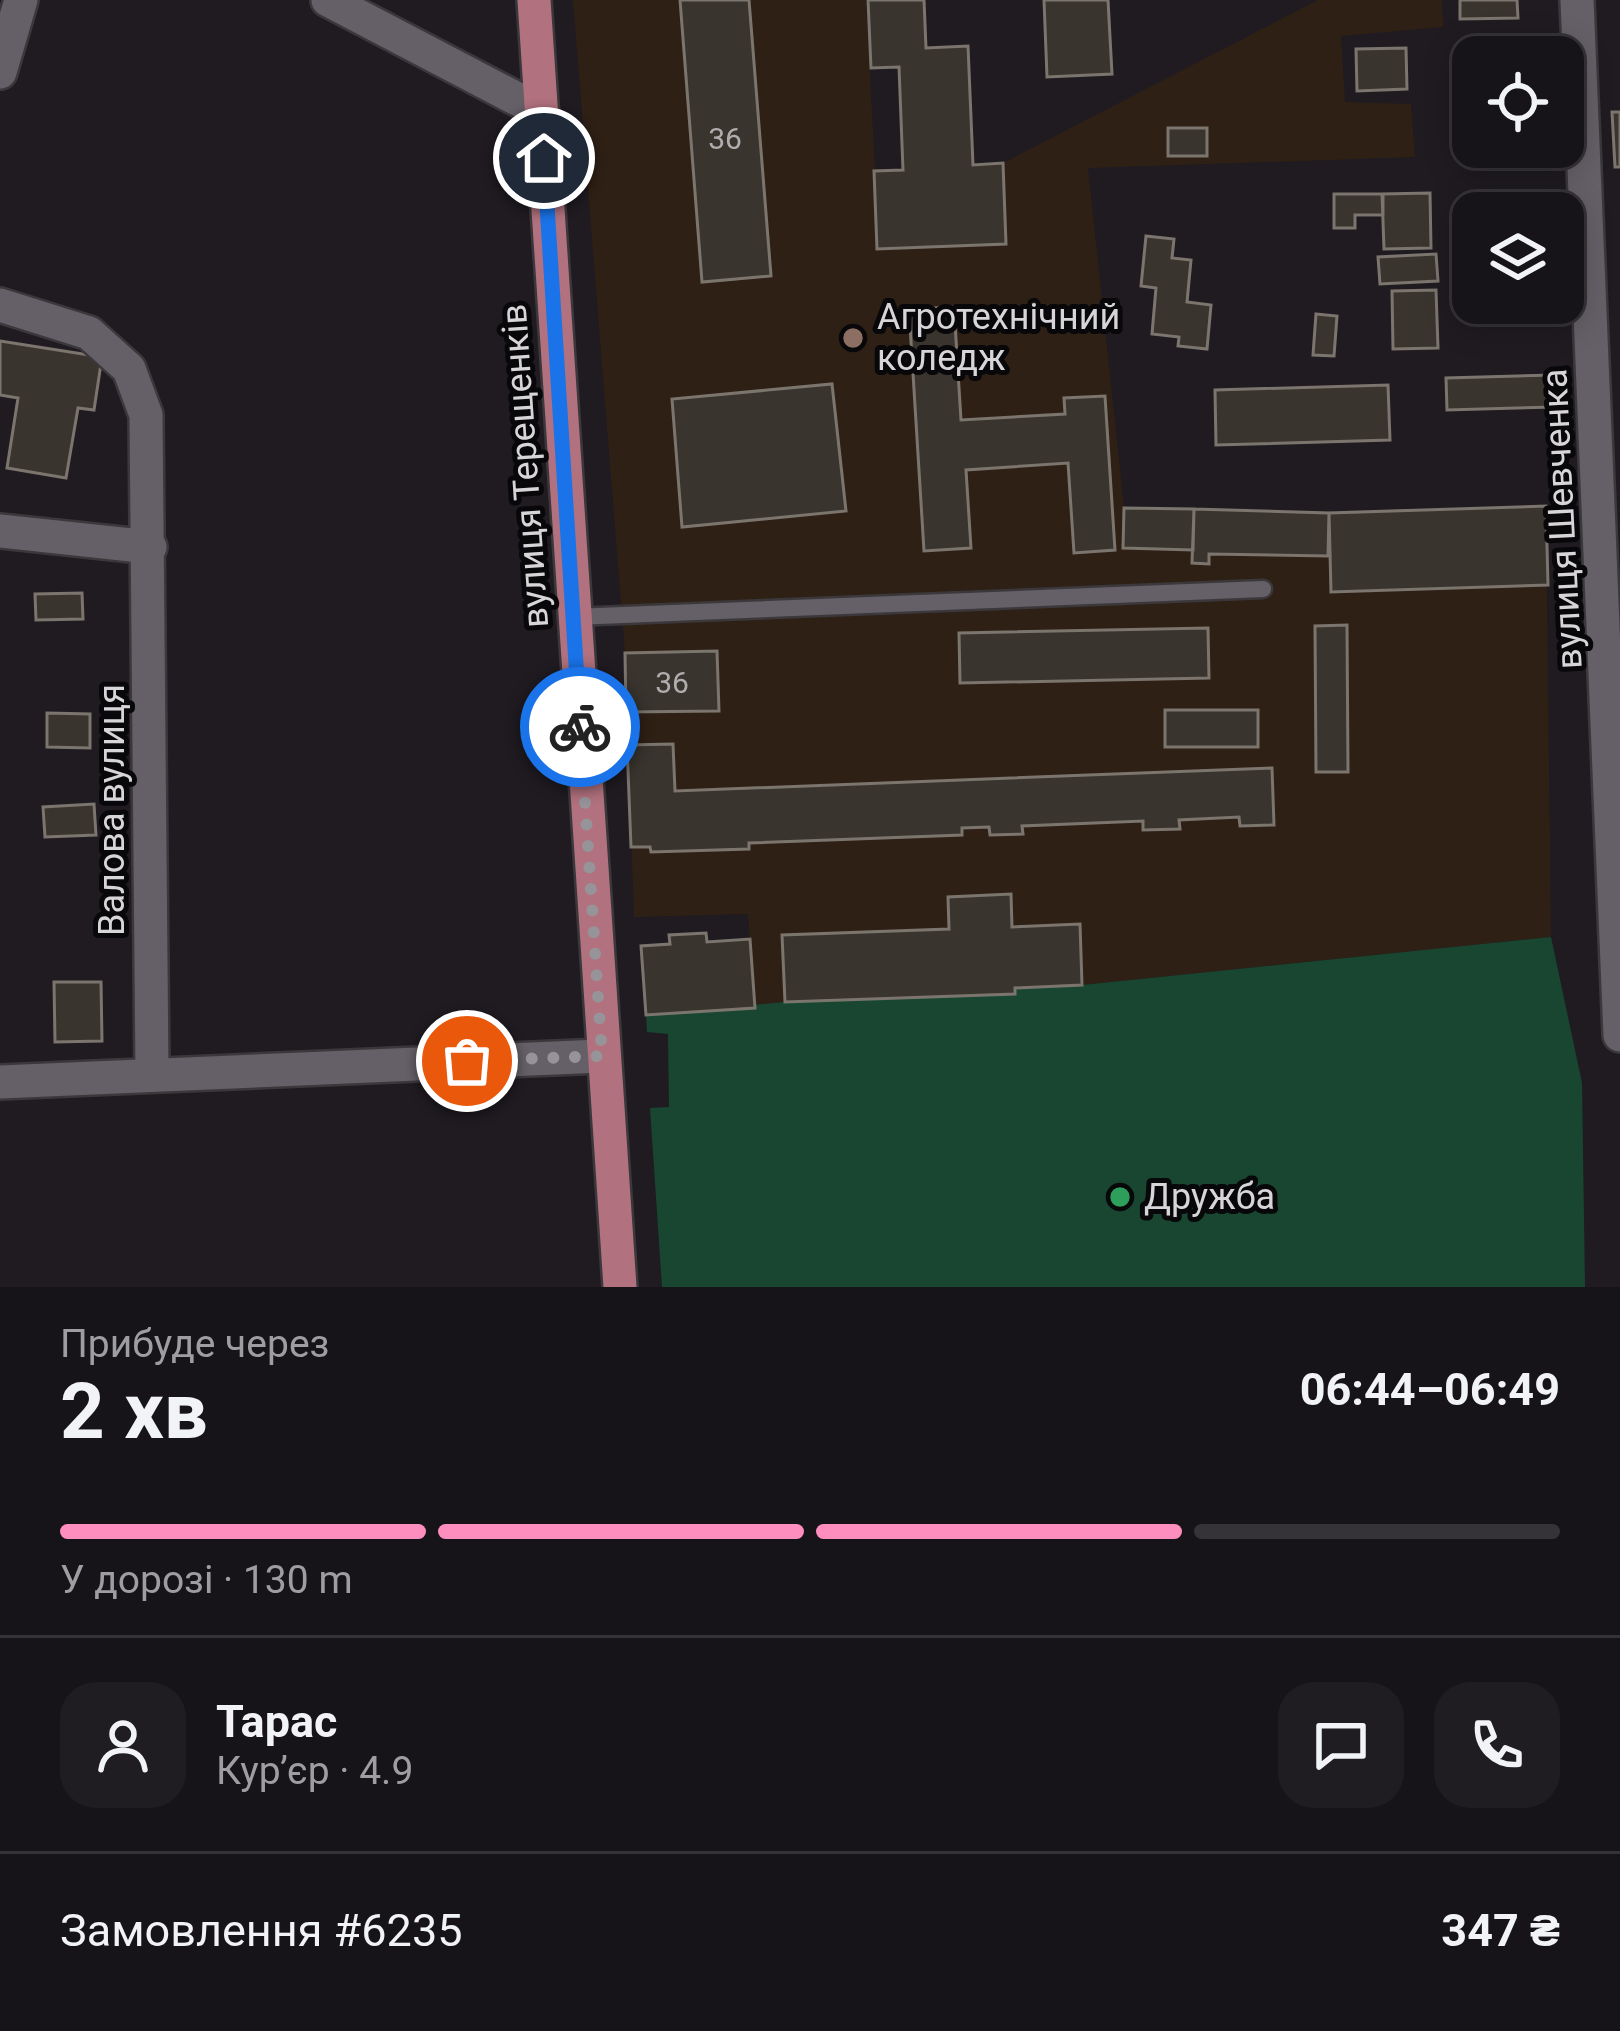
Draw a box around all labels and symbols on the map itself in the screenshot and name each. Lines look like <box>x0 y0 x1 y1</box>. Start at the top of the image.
pin <box>493 107 595 209</box>
house number: 36 <box>708 121 742 156</box>
place label: Агротехнічний коледж <box>877 296 1120 379</box>
street label: вулиця Терещенків <box>493 303 557 629</box>
marker: Агротехнічний коледж <box>840 325 866 351</box>
street label: вулиця Шевченка <box>1533 368 1591 670</box>
house number: 36 <box>655 665 689 700</box>
courier <box>520 667 640 787</box>
street label: Валова вулиця <box>91 684 133 936</box>
pin <box>416 1010 518 1112</box>
place label: Дружба <box>1144 1176 1275 1218</box>
marker: Дружба <box>1107 1184 1133 1210</box>

